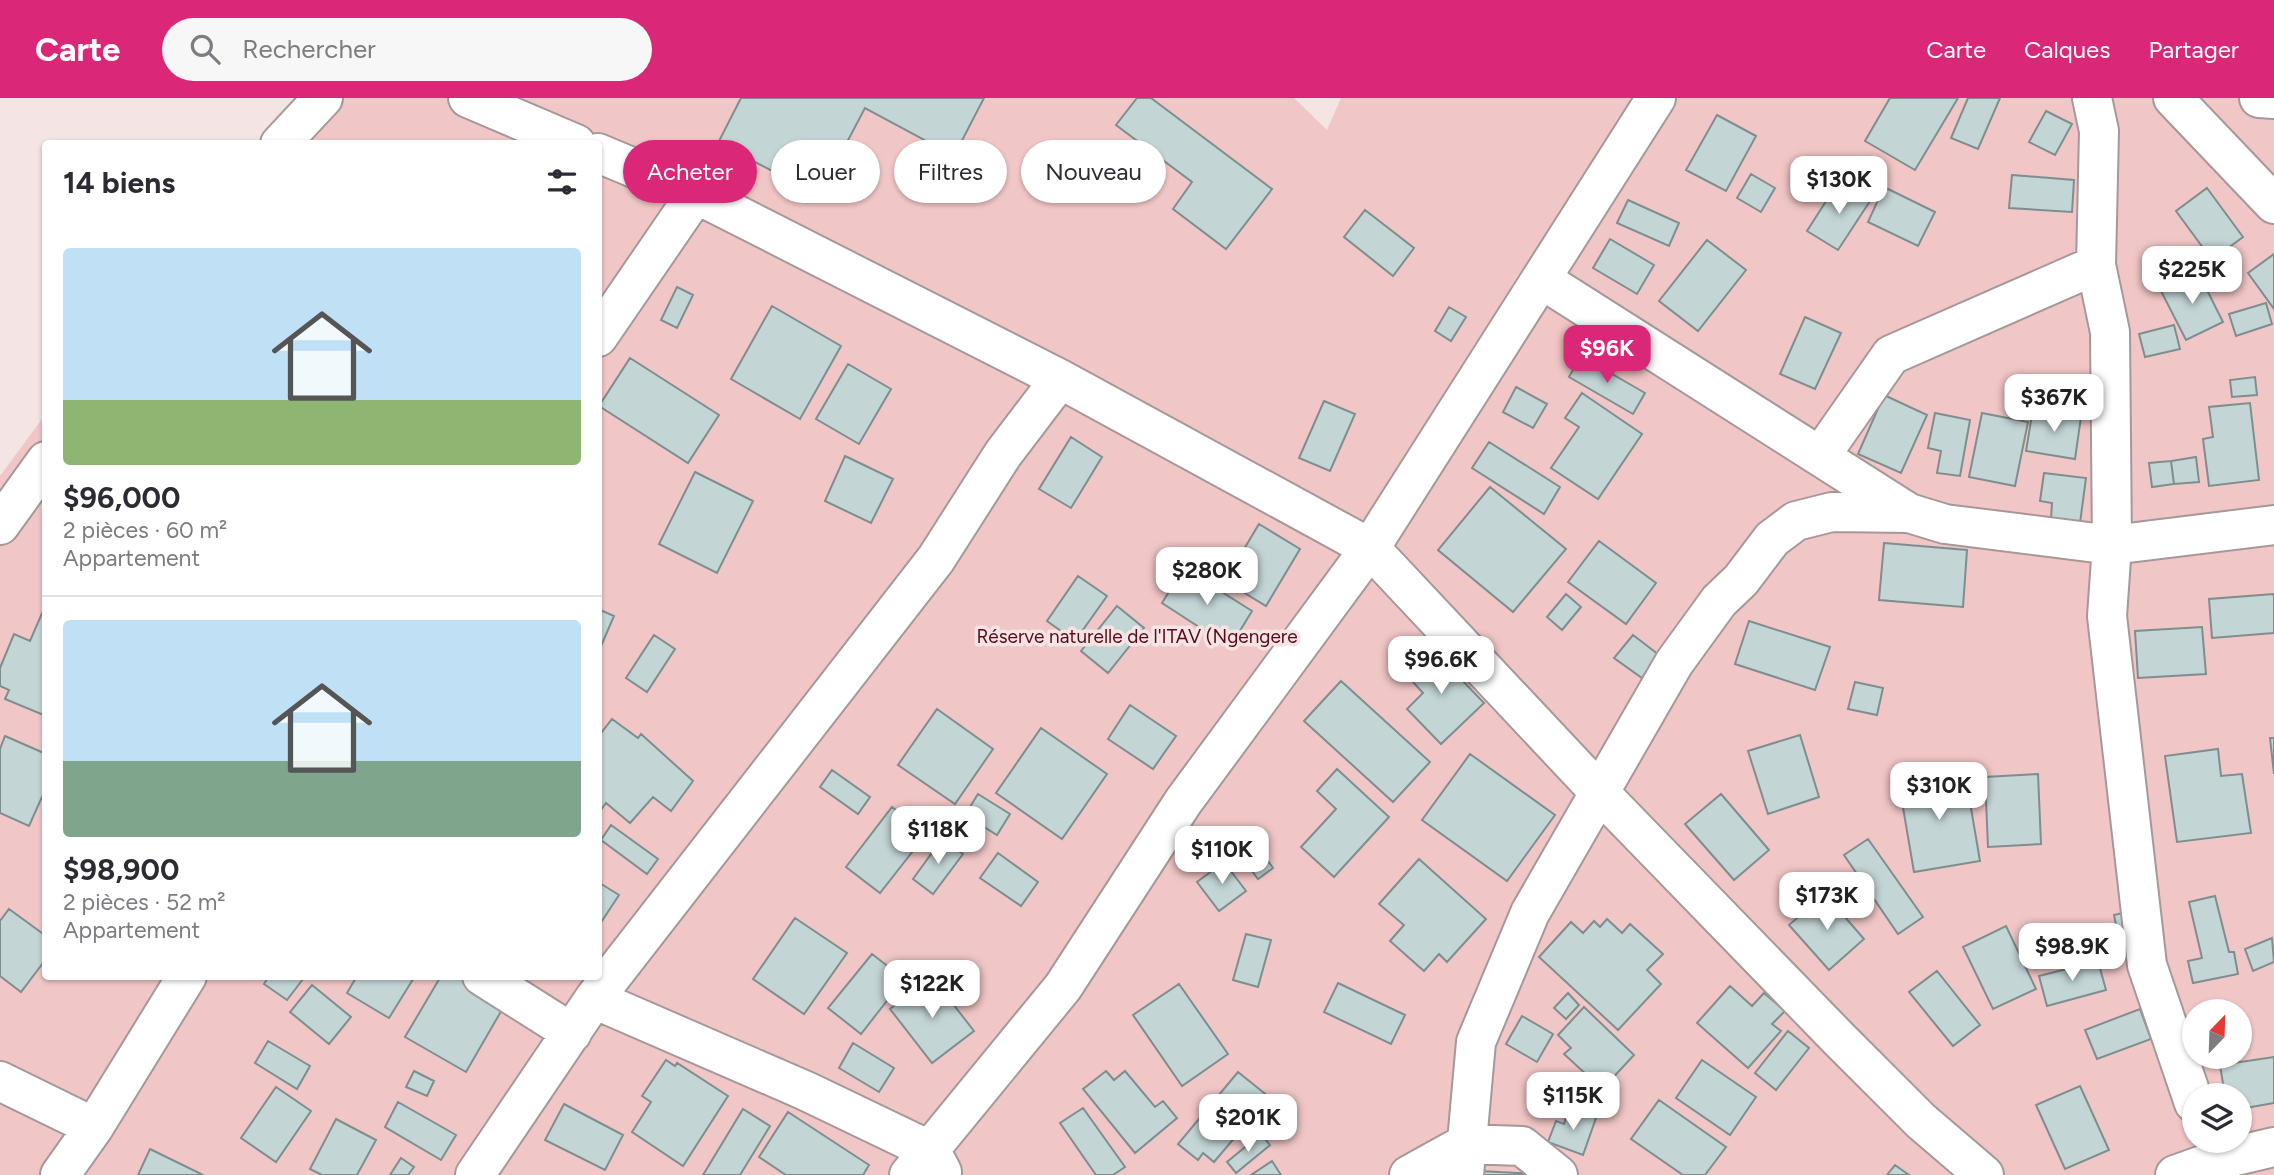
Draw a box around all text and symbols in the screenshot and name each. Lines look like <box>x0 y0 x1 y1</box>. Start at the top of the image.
search box <box>162 18 652 81</box>
text: Carte <box>35 30 120 69</box>
icon: search <box>186 30 224 68</box>
text: Rechercher <box>242 33 376 65</box>
text: Carte <box>1926 35 1986 64</box>
text: Calques <box>2024 35 2110 64</box>
text: Partager <box>2148 35 2239 64</box>
chip: Acheter <box>623 140 757 203</box>
chip: Louer <box>771 140 880 203</box>
chip: Filtres <box>894 140 1007 203</box>
chip: Nouveau <box>1021 140 1166 203</box>
pin: $130K <box>1790 156 1888 216</box>
icon: filters <box>543 163 581 201</box>
text: 14 biens <box>63 164 175 201</box>
text: $130K <box>1806 165 1872 193</box>
pin: $225K <box>2143 246 2241 306</box>
text: $225K <box>2158 255 2226 283</box>
icon: home <box>259 293 385 419</box>
pin: $96K <box>1566 326 1648 385</box>
text: $96K <box>1580 334 1634 362</box>
pin: $367K <box>2005 374 2103 434</box>
text: $367K <box>2021 383 2087 411</box>
text: $96,000 <box>63 479 180 516</box>
text: 2 pièces · 60 m² <box>63 516 227 544</box>
text: Appartement <box>63 544 200 572</box>
pin: $280K <box>1158 547 1256 607</box>
text: $280K <box>1172 556 1242 584</box>
park label: Réserve naturelle de l'ITAV (Ngengere <box>976 625 1298 648</box>
pin: $96.6K <box>1384 636 1498 696</box>
text: $96.6K <box>1404 645 1478 673</box>
icon: home <box>259 665 385 791</box>
pin: $310K <box>1890 762 1988 822</box>
text: $310K <box>1906 771 1972 799</box>
pin: $118K <box>889 806 987 866</box>
text: $118K <box>907 815 969 843</box>
pin: $110K <box>1173 826 1271 886</box>
text: $110K <box>1191 835 1253 863</box>
text: $98,900 <box>63 851 179 888</box>
pin: $173K <box>1778 872 1876 932</box>
text: $173K <box>1795 881 1859 909</box>
text: 2 pièces · 52 m² <box>63 888 226 916</box>
text: Appartement <box>63 916 200 944</box>
pin: $98.9K <box>2015 924 2129 983</box>
text: $98.9K <box>2035 932 2109 960</box>
pin: $122K <box>883 960 981 1020</box>
text: $122K <box>900 969 964 997</box>
north arrow <box>2182 999 2252 1069</box>
map controls <box>2182 999 2252 1153</box>
pin: $115K <box>1524 1072 1622 1132</box>
text: $115K <box>1543 1081 1603 1109</box>
button: layers <box>2182 1083 2252 1153</box>
pin: $201K <box>1199 1094 1297 1154</box>
text: $201K <box>1215 1103 1281 1131</box>

